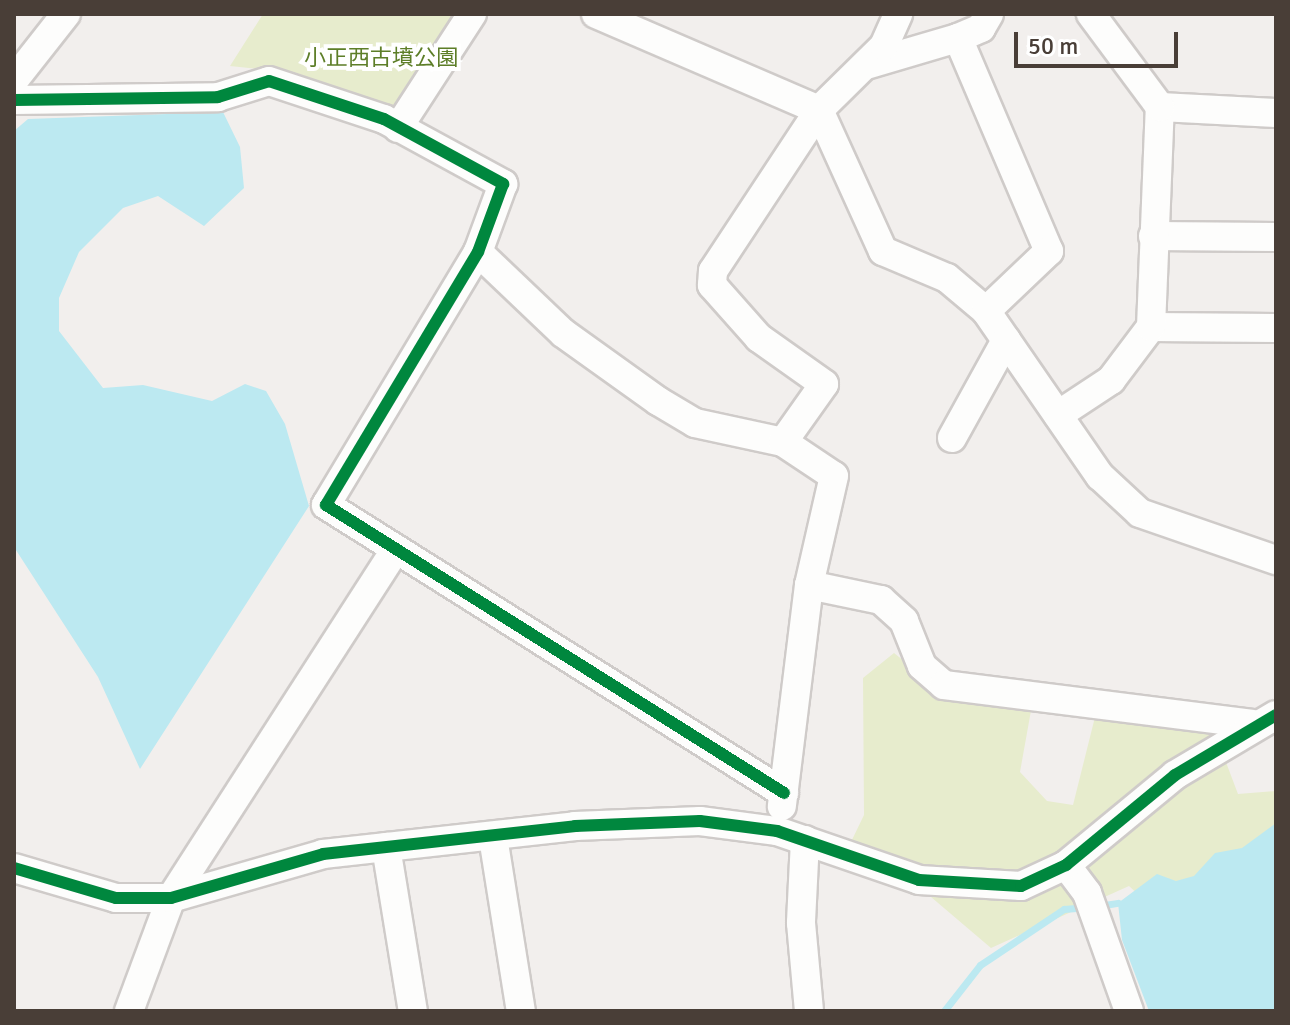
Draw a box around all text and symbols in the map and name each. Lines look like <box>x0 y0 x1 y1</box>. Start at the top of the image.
scale bar <box>1018 16 1182 66</box>
text: 50 m <box>1028 31 1078 61</box>
park label: 小正西古墳公園 <box>304 45 458 71</box>

